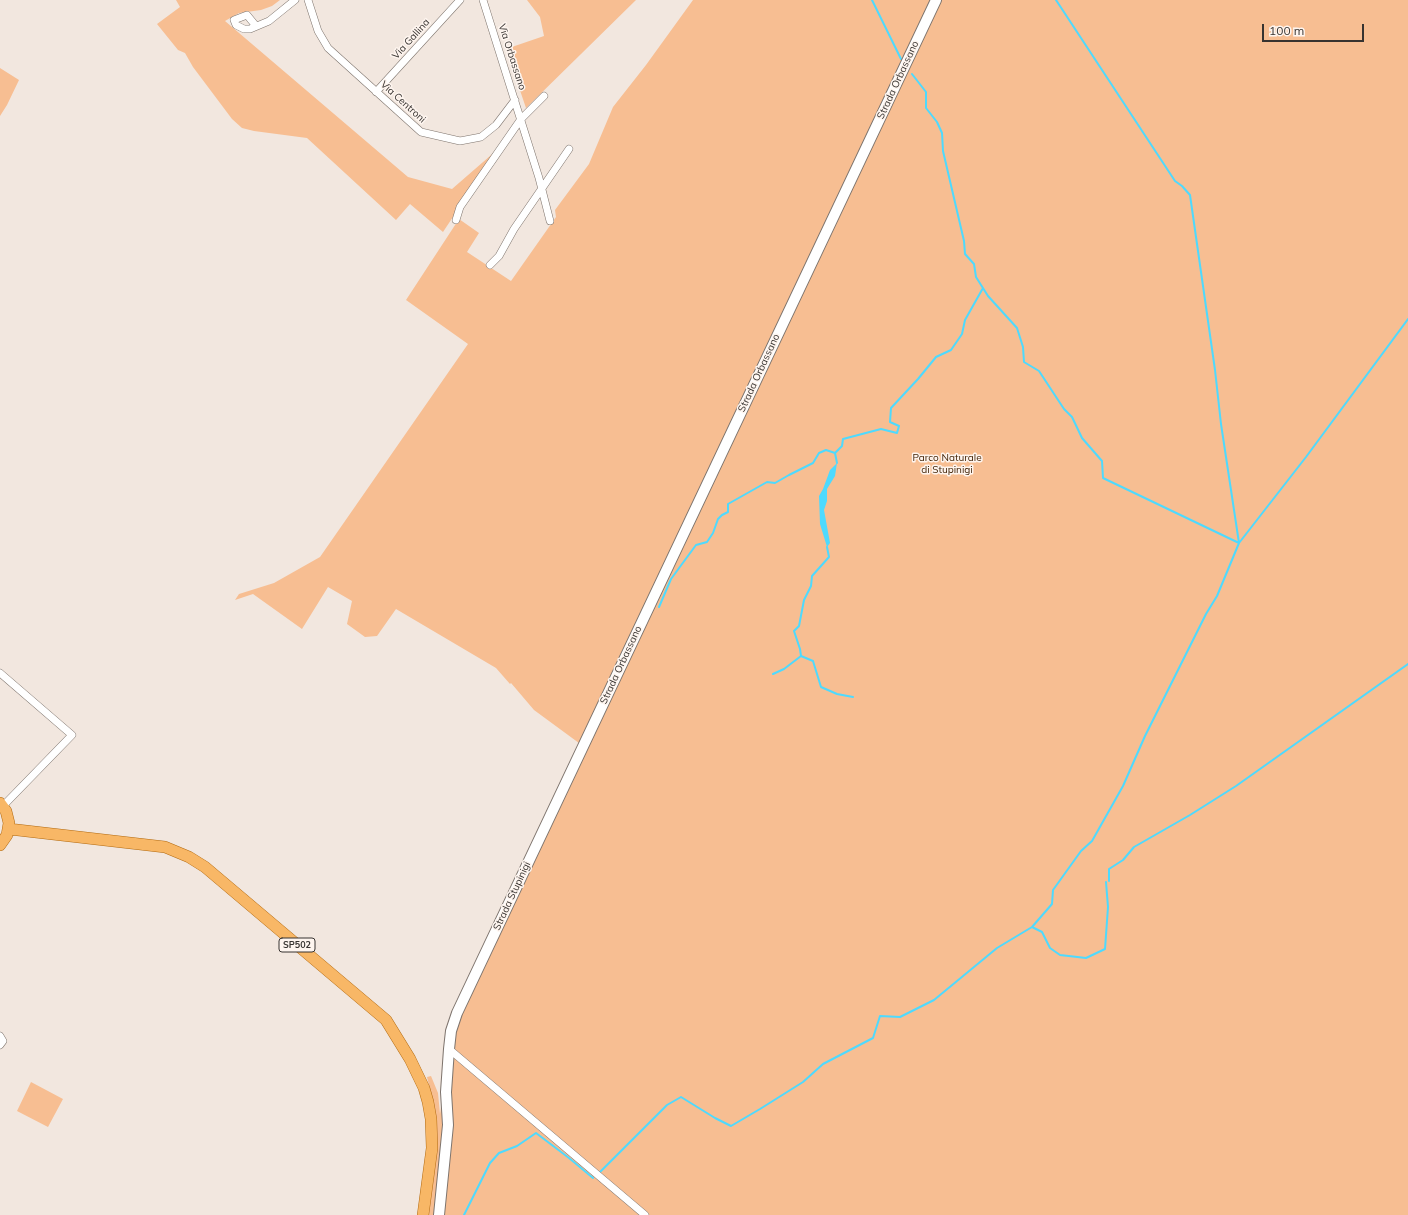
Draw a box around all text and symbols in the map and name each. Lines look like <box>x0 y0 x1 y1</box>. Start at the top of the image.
street label: Via Gallina <box>390 16 432 62</box>
scale bar <box>1264 16 1366 42</box>
street label: Via Orbassano <box>496 22 528 92</box>
text: 100 m <box>1269 23 1304 38</box>
street label: Strada Orbassano <box>875 39 921 121</box>
street label: Via Centroni <box>378 79 428 125</box>
street label: Strada Orbassano <box>736 332 782 414</box>
park label: Parco Naturale di Stupinigi <box>912 452 982 476</box>
street label: Strada Orbassano <box>598 624 644 706</box>
street label: Strada Stupinigi <box>491 860 533 932</box>
road number: SP502 <box>279 938 315 952</box>

